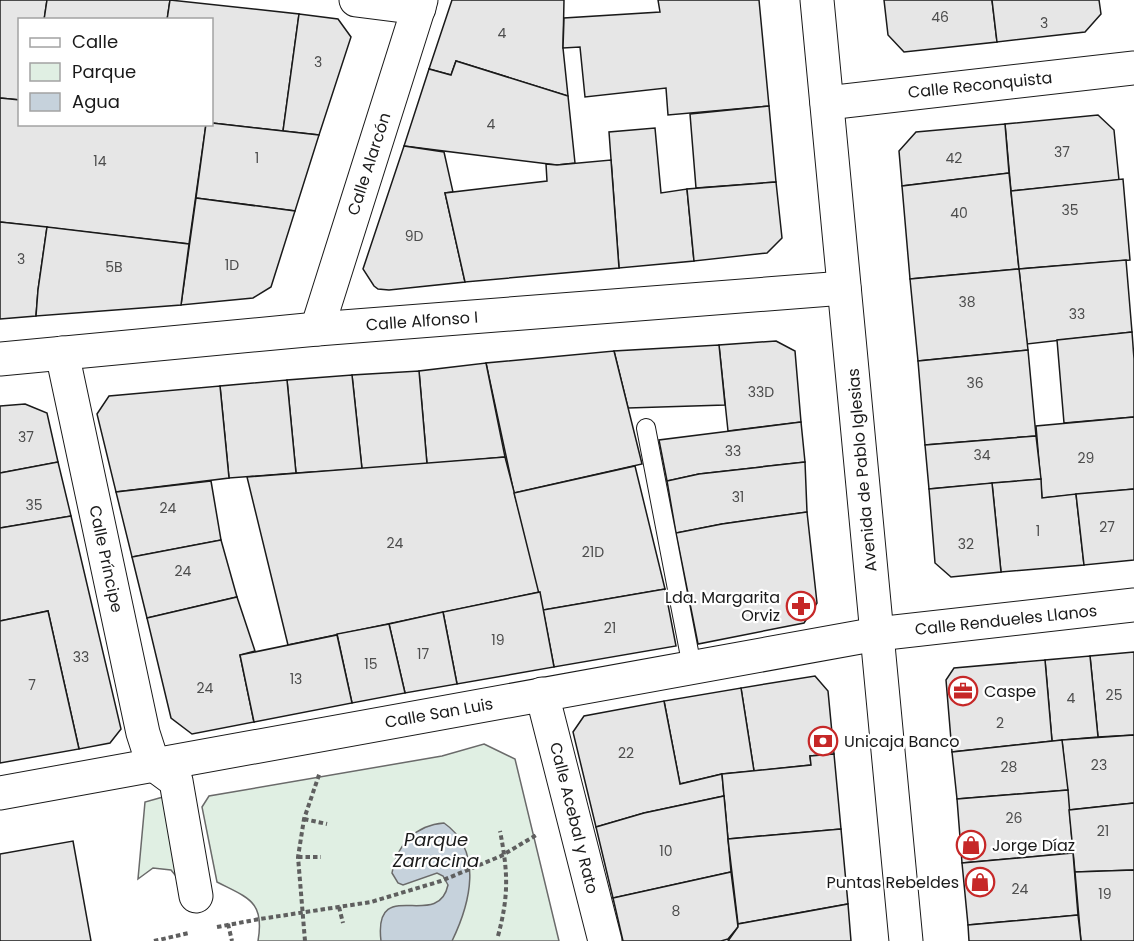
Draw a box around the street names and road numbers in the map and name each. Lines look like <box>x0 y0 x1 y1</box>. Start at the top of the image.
street label: Calle Reconquista <box>907 66 1053 104</box>
street label: Calle Alarcón <box>342 110 396 218</box>
street label: Calle Alfonso I <box>365 306 479 336</box>
street label: Avenida de Pablo Iglesias <box>842 367 882 573</box>
street label: Calle Príncipe <box>83 503 129 615</box>
street label: Calle Rendueles Llanos <box>914 599 1098 641</box>
street label: Calle San Luis <box>383 692 495 734</box>
street label: Calle Acebal y Rato <box>544 740 604 896</box>

